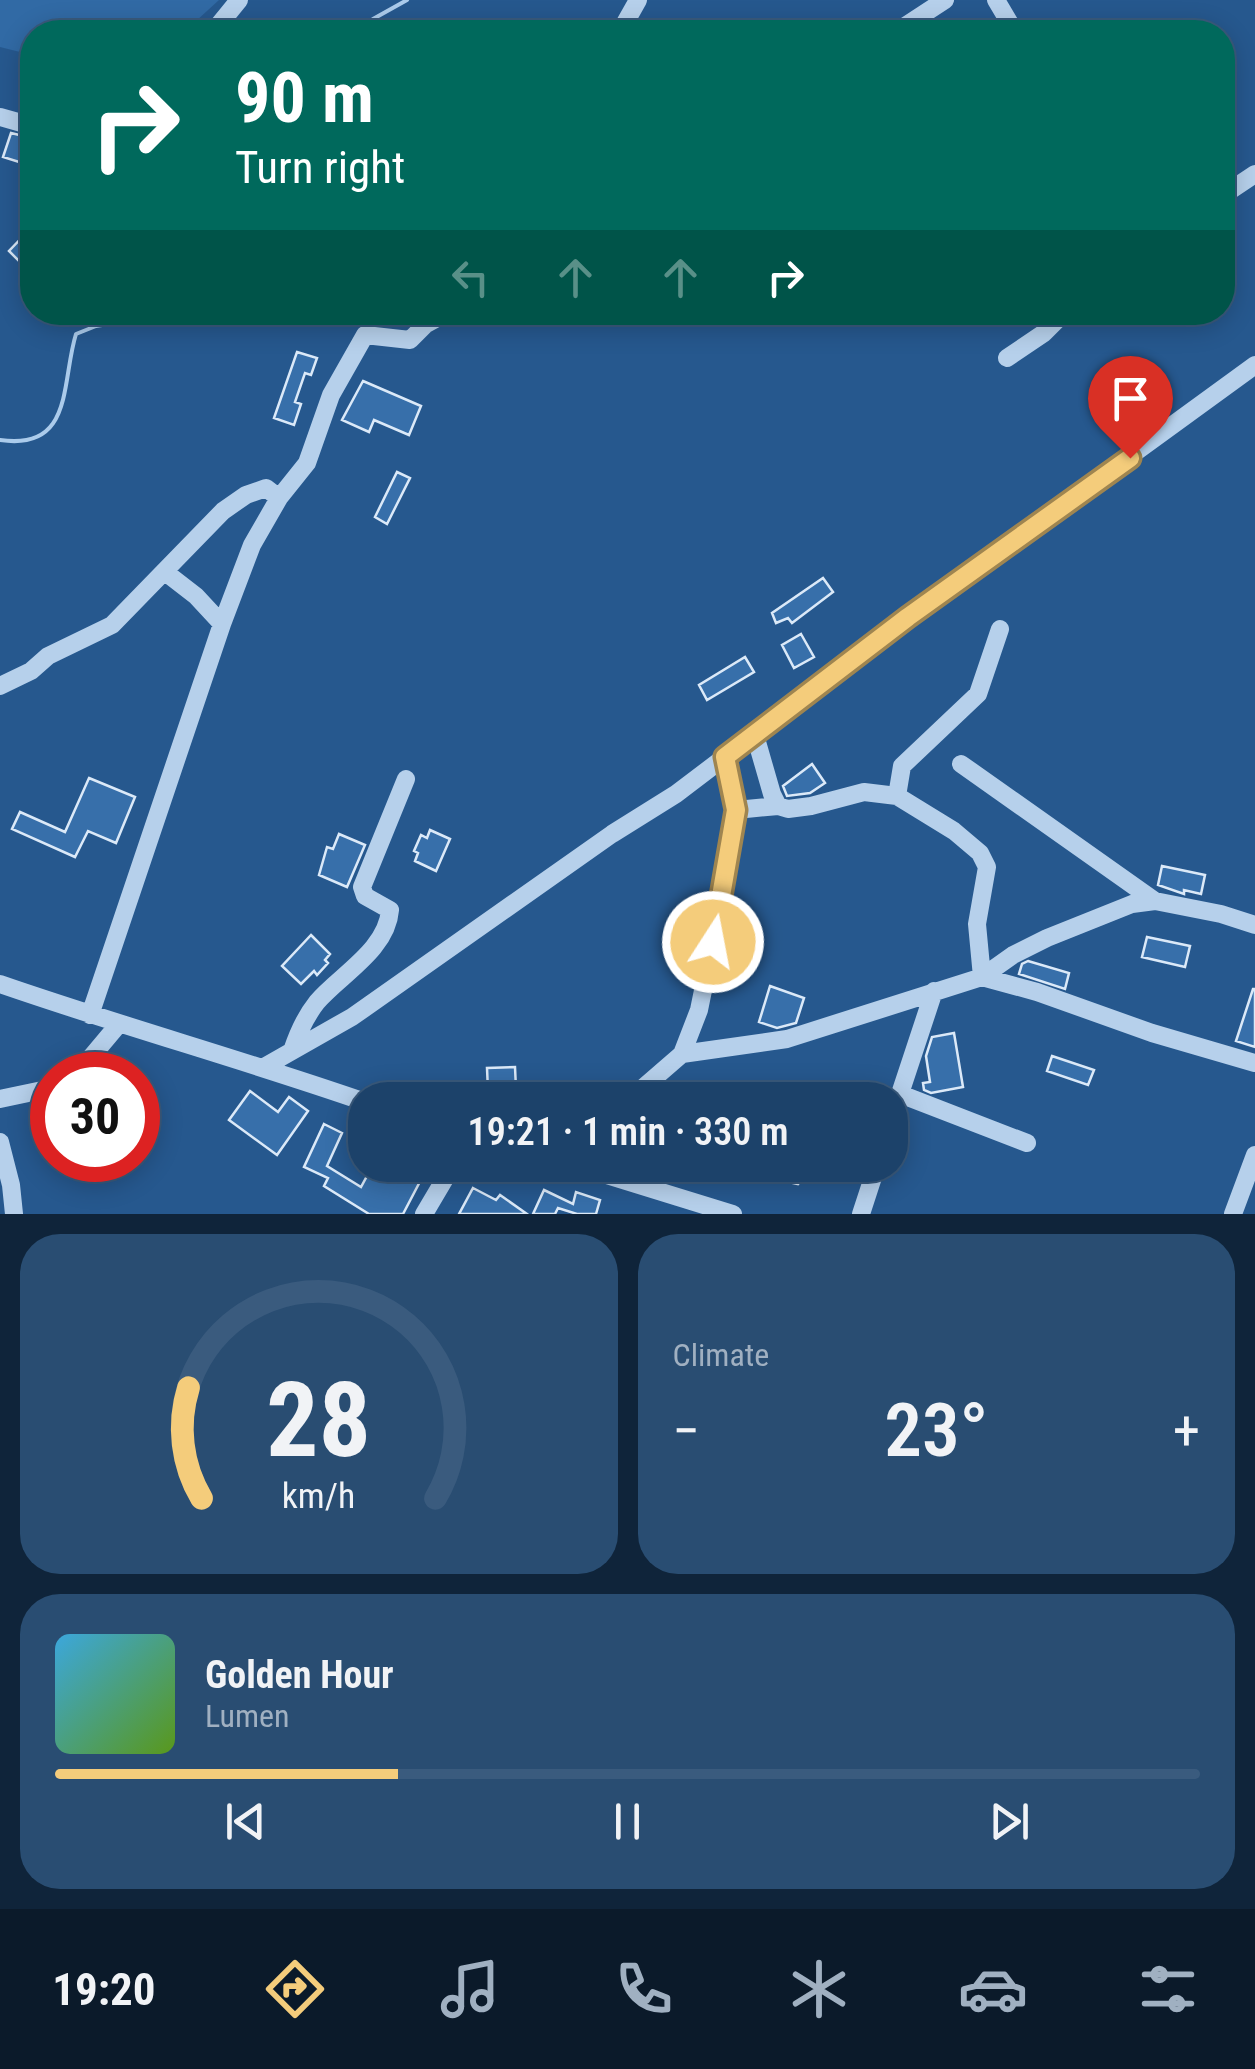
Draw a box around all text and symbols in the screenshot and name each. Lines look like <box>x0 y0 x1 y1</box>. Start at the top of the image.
text: 90 m <box>235 57 374 139</box>
icon: right <box>70 60 200 190</box>
text: Turn right <box>235 141 405 194</box>
icon: left <box>443 250 498 305</box>
icon: ahead <box>548 250 603 305</box>
icon: ahead <box>653 250 708 305</box>
icon: right <box>758 250 813 305</box>
pin <box>1088 356 1173 459</box>
icon: arrive <box>1103 371 1158 426</box>
position arrow <box>661 890 765 994</box>
speed limit sign: 30 <box>30 1052 160 1182</box>
text: 19:21 · 1 min · 330 m <box>468 1110 788 1154</box>
text: Climate <box>673 1336 769 1374</box>
text: 28 <box>266 1360 371 1481</box>
text: 23° <box>884 1386 989 1474</box>
text: − <box>673 1399 700 1463</box>
text: + <box>1173 1399 1200 1463</box>
text: km/h <box>282 1475 356 1517</box>
text: Golden Hour <box>205 1653 394 1697</box>
text: Lumen <box>205 1697 290 1735</box>
icon: previous <box>218 1794 273 1849</box>
icon: pause <box>600 1794 655 1849</box>
icon: next <box>982 1794 1037 1849</box>
icon: directions <box>260 1954 330 2024</box>
icon: music <box>435 1954 505 2024</box>
icon: phone <box>609 1954 679 2024</box>
icon: climate <box>784 1954 854 2024</box>
icon: car <box>958 1954 1028 2024</box>
icon: filters <box>1133 1954 1203 2024</box>
text: 19:20 <box>52 1963 156 2016</box>

